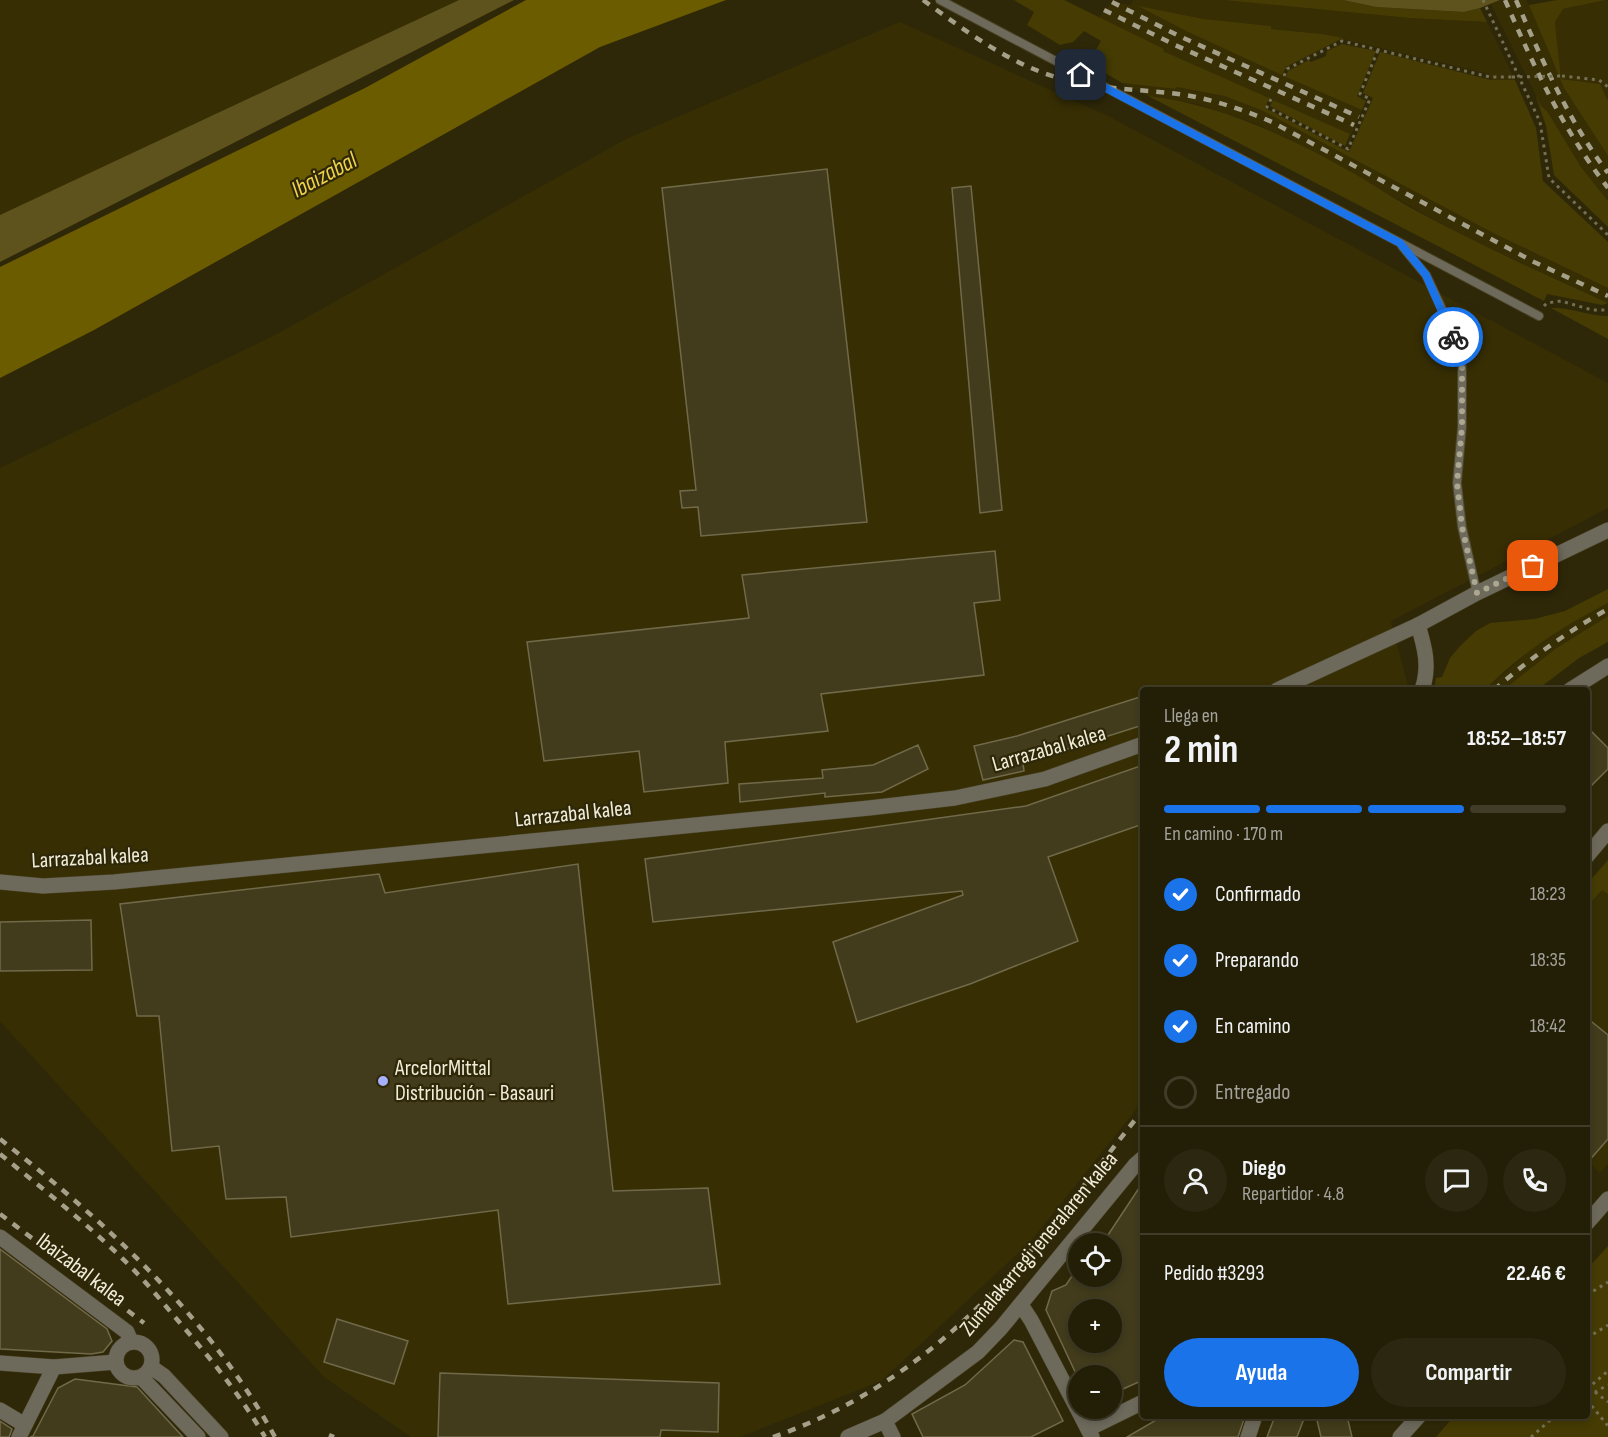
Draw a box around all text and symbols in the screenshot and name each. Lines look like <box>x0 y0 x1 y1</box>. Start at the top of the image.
pin <box>1055 49 1106 100</box>
icon: home <box>1064 58 1097 91</box>
water label: Ibaizabal <box>286 145 362 204</box>
courier <box>1423 307 1483 367</box>
icon: bike <box>1437 321 1470 354</box>
pin <box>1507 540 1558 591</box>
icon: bag <box>1516 549 1549 582</box>
text: Llega en <box>1164 704 1218 728</box>
street label: Larrazabal kalea <box>989 720 1109 778</box>
text: 18:52–18:57 <box>1467 725 1566 752</box>
text: 2 min <box>1164 727 1238 774</box>
street label: Larrazabal kalea <box>513 794 633 834</box>
text: En camino · 170 m <box>1164 822 1283 846</box>
street label: Larrazabal kalea <box>31 841 149 875</box>
icon: check <box>1164 878 1197 911</box>
text: Confirmado <box>1215 881 1301 908</box>
text: 18:23 <box>1530 882 1566 906</box>
icon: check <box>1164 944 1197 977</box>
text: Preparando <box>1215 947 1299 974</box>
text: 18:35 <box>1530 948 1566 972</box>
icon: check <box>1164 1010 1197 1043</box>
text: En camino <box>1215 1013 1291 1040</box>
text: 18:42 <box>1530 1014 1566 1038</box>
place label: ArcelorMittal Distribución - Basauri <box>394 1055 554 1107</box>
marker: ArcelorMittal Distribución - Basauri <box>376 1074 390 1088</box>
text: Entregado <box>1215 1079 1290 1106</box>
street label: Zumalakarregi jeneralaren kalea <box>954 1147 1124 1341</box>
button: person <box>1164 1149 1227 1212</box>
button: chat <box>1425 1149 1488 1212</box>
button: phone <box>1503 1149 1566 1212</box>
text: Diego <box>1242 1155 1286 1182</box>
text: Repartidor · 4.8 <box>1242 1182 1344 1206</box>
street label: Ibaizabal kalea <box>31 1227 131 1313</box>
map controls <box>1068 1233 1122 1419</box>
button: locate <box>1068 1233 1122 1287</box>
text: Pedido #3293 <box>1164 1260 1264 1287</box>
text: 22.46 € <box>1506 1260 1566 1287</box>
button: + <box>1068 1299 1122 1353</box>
button: Ayuda <box>1164 1338 1359 1407</box>
button: Compartir <box>1371 1338 1566 1407</box>
button: − <box>1068 1365 1122 1419</box>

